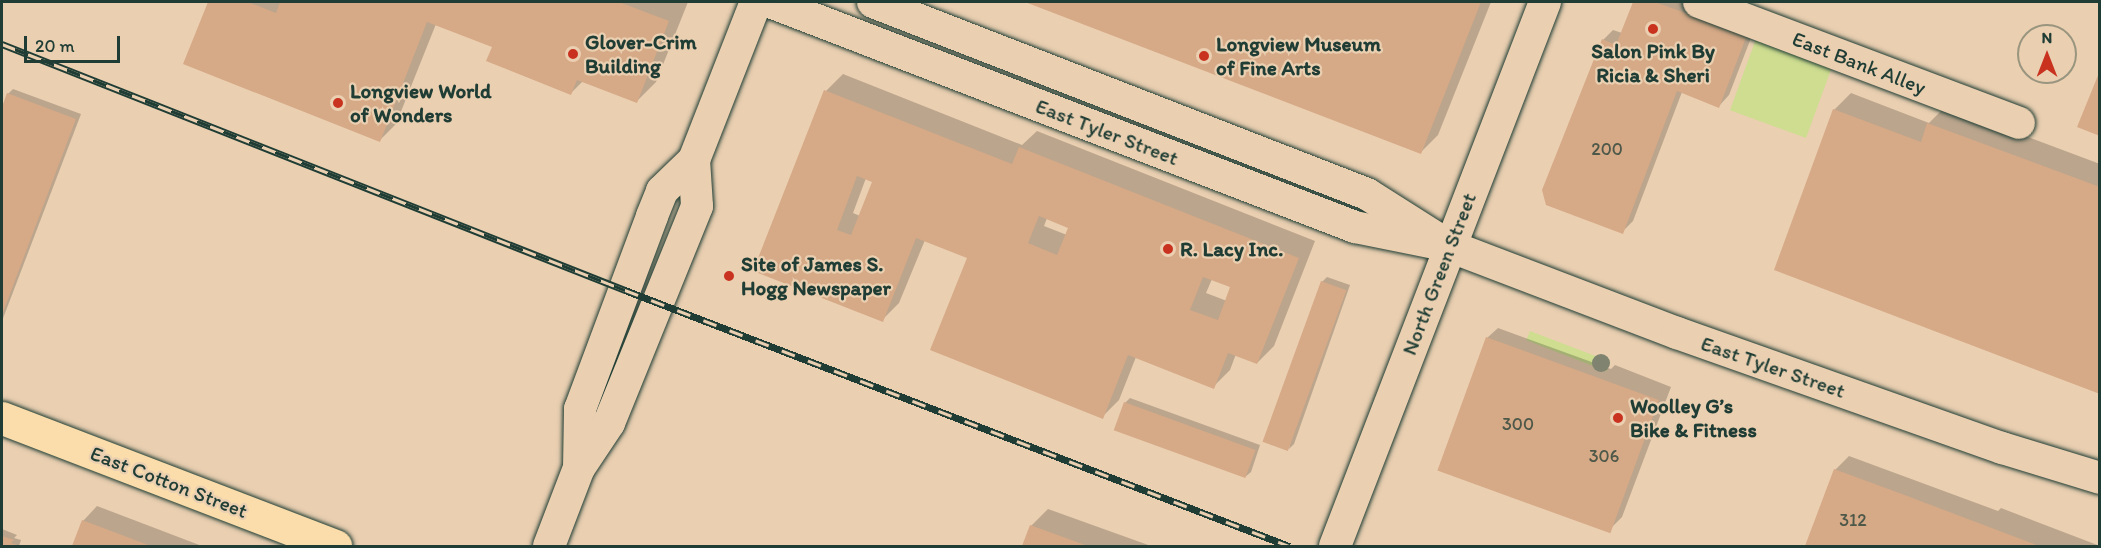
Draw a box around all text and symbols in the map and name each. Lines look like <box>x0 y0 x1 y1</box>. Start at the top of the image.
marker: Salon Pink By Ricia & Sheri <box>1646 22 1660 36</box>
scale bar <box>27 24 123 62</box>
north arrow <box>2017 24 2077 84</box>
street label: East Bank Alley <box>1788 26 1930 100</box>
text: N <box>2042 28 2052 47</box>
place label: Glover-Crim Building <box>585 29 697 79</box>
place label: Longview Museum of Fine Arts <box>1216 31 1380 81</box>
text: 20 m <box>35 35 75 57</box>
place label: Salon Pink By Ricia & Sheri <box>1591 38 1715 88</box>
marker: Glover-Crim Building <box>566 47 580 61</box>
marker: Longview Museum of Fine Arts <box>1197 49 1211 63</box>
place label: Longview World of Wonders <box>350 78 492 128</box>
street label: East Tyler Street <box>1033 94 1181 170</box>
marker: Longview World of Wonders <box>331 96 345 110</box>
house number: 200 <box>1591 138 1623 160</box>
street label: North Green Street <box>1397 190 1481 358</box>
place label: R. Lacy Inc. <box>1180 236 1283 262</box>
marker: R. Lacy Inc. <box>1161 242 1175 256</box>
place label: Site of James S. Hogg Newspaper <box>741 251 891 301</box>
marker: Site of James S. Hogg Newspaper <box>722 269 736 283</box>
street label: East Tyler Street <box>1699 331 1847 403</box>
place label: Woolley G’s Bike & Fitness <box>1630 393 1757 443</box>
marker: Woolley G’s Bike & Fitness <box>1611 411 1625 425</box>
house number: 300 <box>1502 413 1534 435</box>
street label: East Cotton Street <box>87 440 251 524</box>
house number: 306 <box>1589 445 1619 467</box>
house number: 312 <box>1839 509 1867 531</box>

